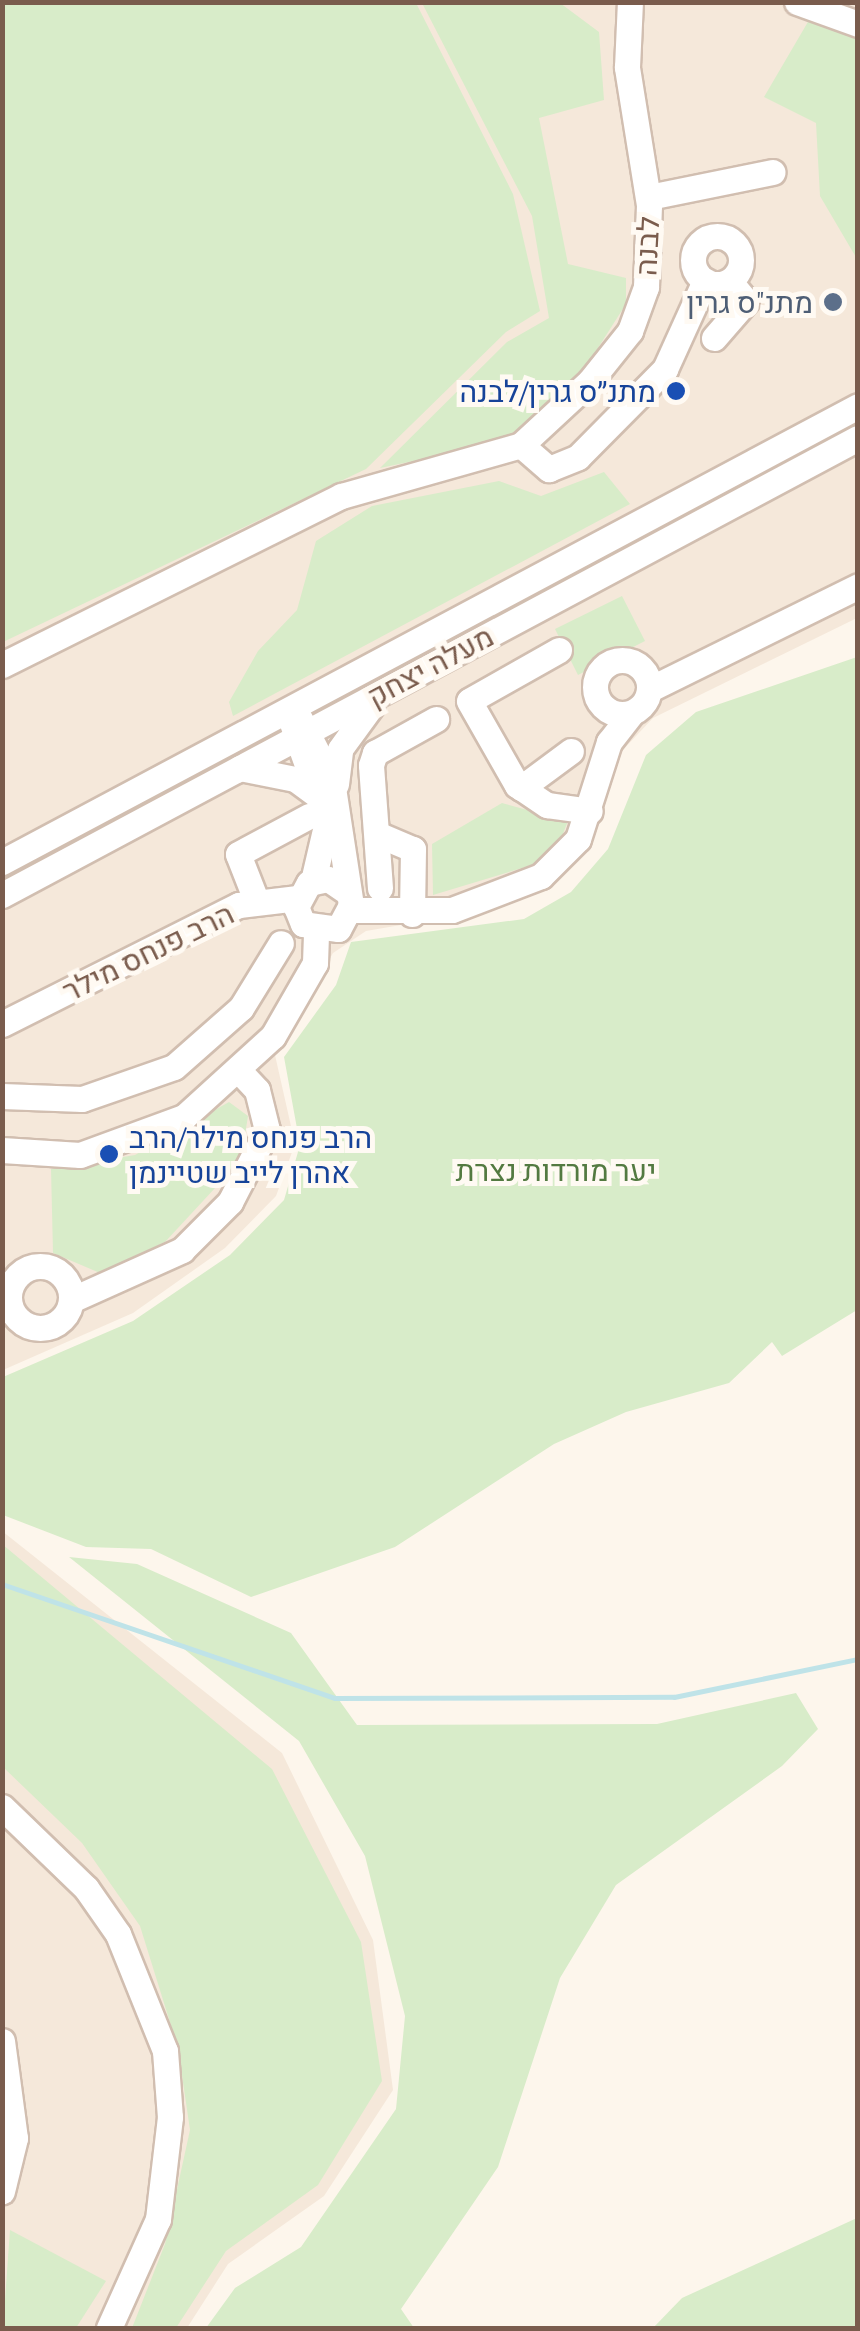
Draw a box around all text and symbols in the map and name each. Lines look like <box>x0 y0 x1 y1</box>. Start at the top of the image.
street label: לבנה <box>627 215 667 277</box>
place label: מתנ"ס גרין <box>686 284 813 320</box>
marker: מתנ"ס גרין <box>822 291 844 313</box>
place label: מתנ״ס גרין/לבנה <box>459 373 656 409</box>
marker: מתנ״ס גרין/לבנה <box>665 380 687 402</box>
street label: מעלה יצחק <box>361 618 499 714</box>
street label: הרב פנחס מילר <box>56 895 240 1009</box>
place label: הרב פנחס מילר/הרב אהרן לייב שטיינמן <box>129 1119 372 1190</box>
marker: הרב פנחס מילר/הרב אהרן לייב שטיינמן <box>98 1143 120 1165</box>
park label: יער מורדות נצרת <box>456 1152 656 1188</box>

